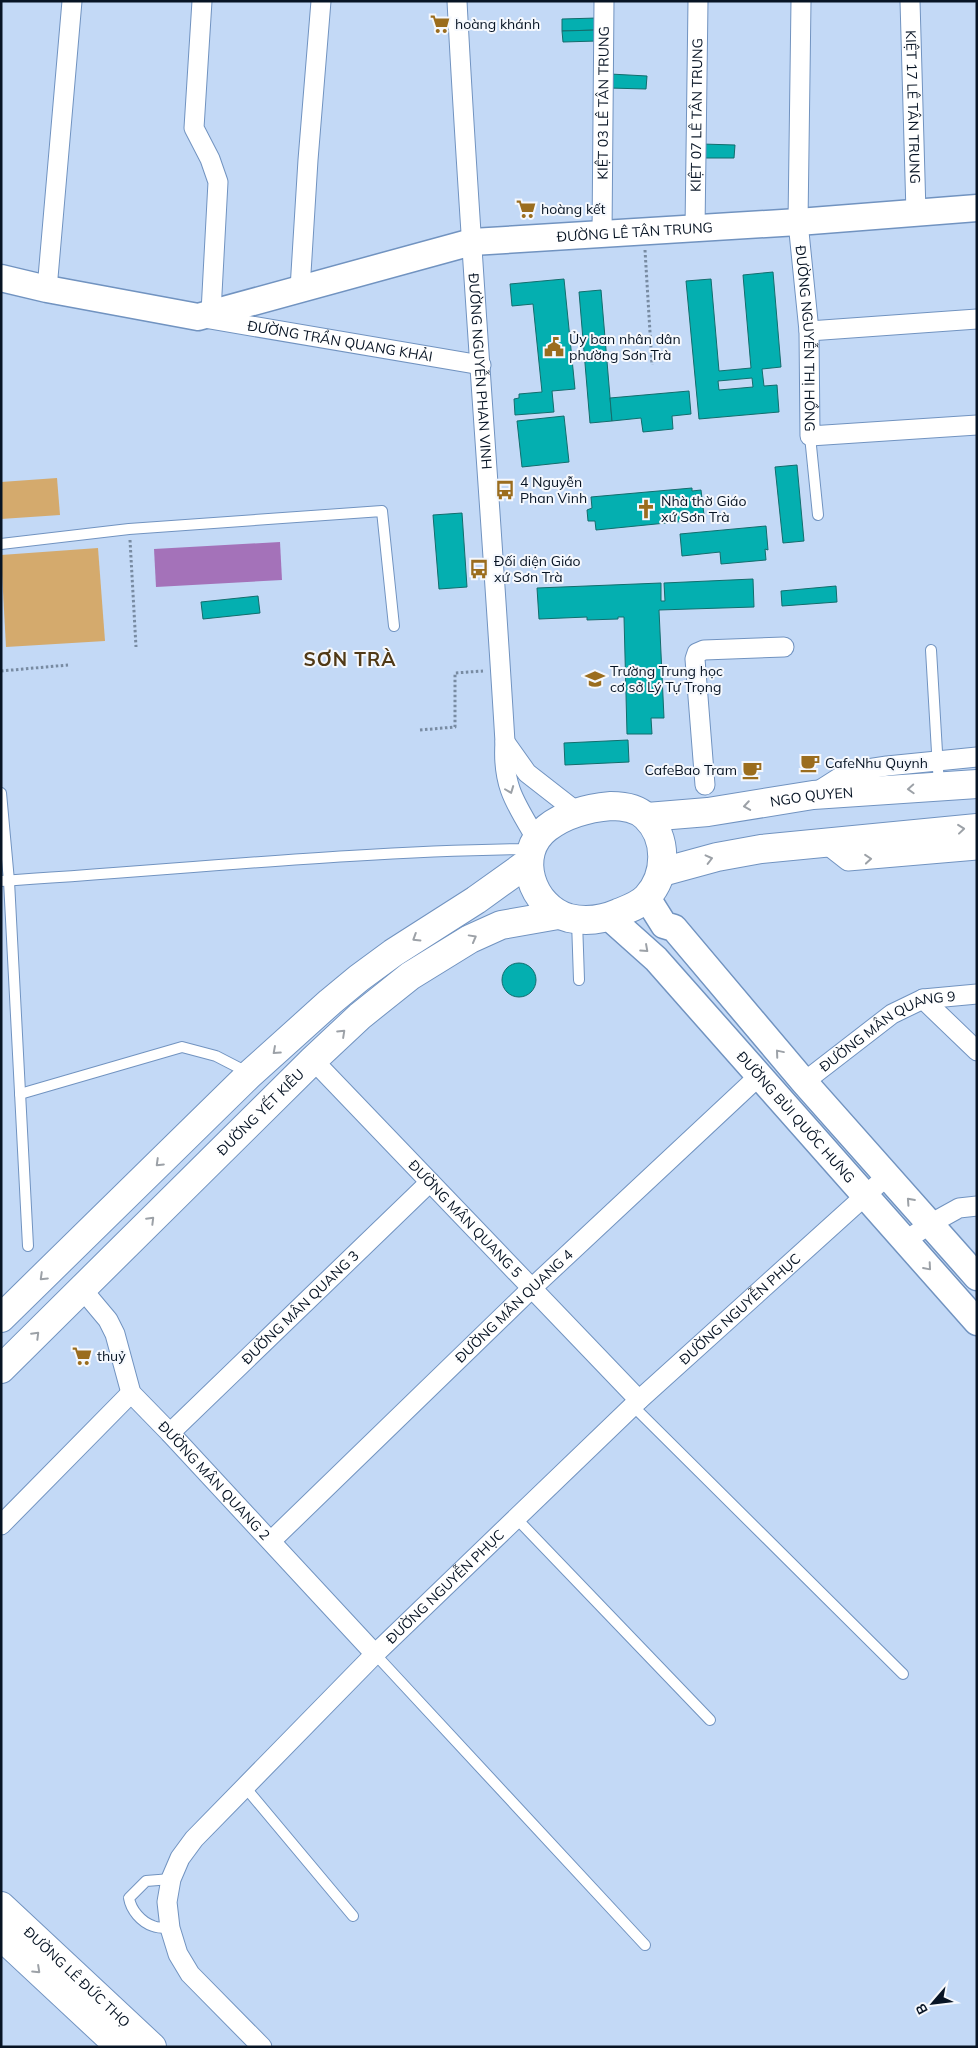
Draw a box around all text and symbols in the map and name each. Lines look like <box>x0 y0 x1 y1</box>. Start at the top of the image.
supermarket icon: hoàng khánh <box>429 13 451 35</box>
place label: hoàng khánh <box>455 15 540 33</box>
street label: KIỆT 03 LÊ TÂN TRUNG <box>593 26 613 180</box>
street label: KIỆT 17 LÊ TÂN TRUNG <box>902 30 924 184</box>
street label: KIỆT 07 LÊ TÂN TRUNG <box>686 38 707 192</box>
supermarket icon: hoàng kết <box>515 198 537 220</box>
place label: hoàng kết <box>541 200 606 218</box>
street label: ĐƯỜNG LÊ TÂN TRUNG <box>556 218 713 246</box>
street label: ĐƯỜNG NGUYỄN THỊ HỒNG <box>791 245 819 432</box>
street label: ĐƯỜNG NGUYỄN PHAN VINH <box>465 272 496 470</box>
street label: ĐƯỜNG TRẦN QUANG KHẢI <box>246 317 434 366</box>
place label: Ủy ban nhân dân phường Sơn Trà <box>569 330 681 364</box>
public building icon: Ủy ban nhân dân phường Sơn Trà <box>543 336 565 358</box>
place label: 4 Nguyễn Phan Vinh <box>520 473 587 507</box>
bus stop icon: 4 Nguyễn Phan Vinh <box>494 479 516 501</box>
place label: Nhà thờ Giáo xứ Sơn Trà <box>661 492 746 526</box>
church icon: Nhà thờ Giáo xứ Sơn Trà <box>635 498 657 520</box>
place label: Đối diện Giáo xứ Sơn Trà <box>494 552 581 586</box>
bus stop icon: Đối diện Giáo xứ Sơn Trà <box>468 558 490 580</box>
district label: SƠN TRÀ <box>304 647 396 671</box>
place label: Trường Trung học cơ sở Lý Tự Trọng <box>610 662 723 696</box>
school or university icon: Trường Trung học cơ sở Lý Tự Trọng <box>584 668 606 690</box>
cafe icon: CafeNhu Quynh <box>799 752 821 774</box>
place label: CafeNhu Quynh <box>825 754 928 772</box>
cafe icon: CafeBao Tram <box>741 759 763 781</box>
place label: CafeBao Tram <box>644 761 737 779</box>
street label: NGO QUYEN <box>769 783 854 811</box>
one-way arrow <box>906 783 914 794</box>
one-way arrow <box>504 785 514 794</box>
one-way arrow <box>743 800 752 810</box>
one-way arrow <box>957 824 965 835</box>
one-way arrow <box>864 854 872 865</box>
one-way arrow <box>704 855 712 865</box>
one-way arrow <box>413 932 422 941</box>
one-way arrow <box>468 934 477 944</box>
one-way arrow <box>640 944 649 953</box>
street label: ĐƯỜNG MÂN QUANG 9 <box>816 987 956 1076</box>
one-way arrow <box>337 1030 346 1039</box>
one-way arrow <box>273 1045 282 1054</box>
street label: ĐƯỜNG BÙI QUỐC HƯNG <box>733 1048 859 1187</box>
one-way arrow <box>776 1049 785 1058</box>
street label: ĐƯỜNG YẾT KIÊU <box>213 1065 308 1159</box>
street label: ĐƯỜNG MÂN QUANG 5 <box>405 1156 526 1281</box>
one-way arrow <box>156 1158 165 1167</box>
one-way arrow <box>906 1197 915 1206</box>
one-way arrow <box>145 1217 154 1226</box>
street label: ĐƯỜNG MÂN QUANG 4 <box>451 1245 577 1367</box>
street label: ĐƯỜNG MÂN QUANG 3 <box>238 1247 363 1368</box>
street label: ĐƯỜNG NGUYỄN PHỤC <box>675 1249 804 1368</box>
one-way arrow <box>922 1261 931 1270</box>
one-way arrow <box>40 1271 49 1280</box>
one-way arrow <box>30 1331 39 1340</box>
supermarket icon: thuỷ <box>71 1345 93 1367</box>
place label: thuỷ <box>97 1347 126 1365</box>
street label: ĐƯỜNG MÂN QUANG 2 <box>154 1417 274 1544</box>
street label: ĐƯỜNG NGUYỄN PHỤC <box>382 1526 508 1648</box>
street label: ĐƯỜNG LÊ ĐỨC THỌ <box>20 1923 134 2031</box>
one-way arrow <box>31 1964 40 1973</box>
north arrow <box>908 1978 958 2028</box>
text: B <box>911 2000 932 2018</box>

